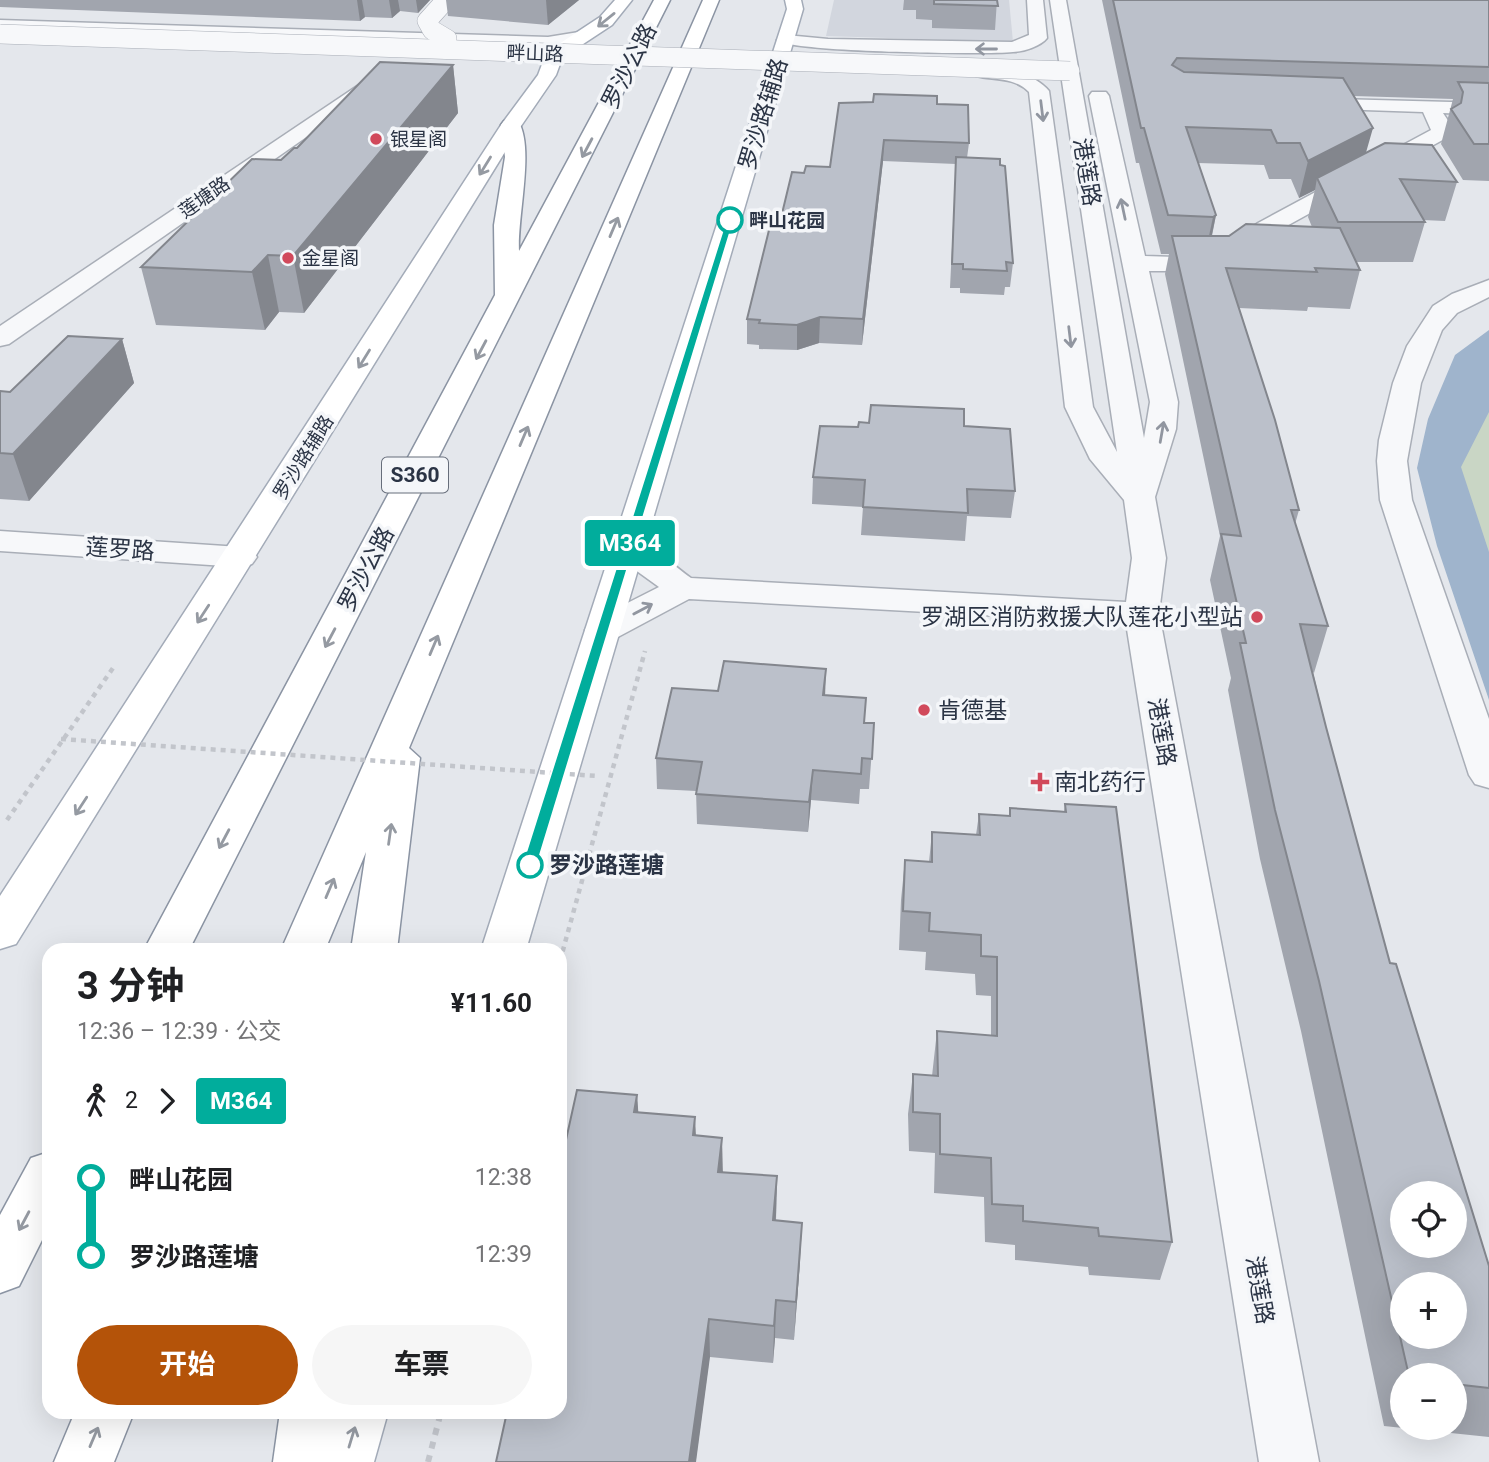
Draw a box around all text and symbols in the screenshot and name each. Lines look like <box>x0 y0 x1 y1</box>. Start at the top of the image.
one-way arrow <box>598 12 616 28</box>
street label: 罗沙公路 <box>597 19 662 113</box>
street label: 畔山路 <box>506 41 564 66</box>
one-way arrow <box>975 42 998 56</box>
street label: 罗沙路辅路 <box>734 55 793 173</box>
one-way arrow <box>1036 99 1049 122</box>
place label: 银星阁 <box>390 128 447 151</box>
marker: 银星阁 <box>368 131 384 147</box>
street label: 港莲路 <box>1068 136 1105 208</box>
one-way arrow <box>579 137 593 158</box>
one-way arrow <box>478 156 493 175</box>
street label: 莲塘路 <box>174 172 234 223</box>
one-way arrow <box>1116 198 1130 221</box>
marker: 畔山花园 <box>717 207 743 233</box>
place label: 畔山花园 <box>749 209 825 232</box>
one-way arrow <box>608 217 621 238</box>
place label: 金星阁 <box>302 247 359 270</box>
marker: 金星阁 <box>280 250 296 266</box>
one-way arrow <box>1064 325 1077 348</box>
one-way arrow <box>474 339 488 359</box>
one-way arrow <box>357 348 371 368</box>
street label: 罗沙路辅路 <box>268 411 338 504</box>
one-way arrow <box>1156 421 1169 444</box>
one-way arrow <box>518 426 531 447</box>
road number: S360 <box>382 458 448 492</box>
line badge: M364 <box>581 520 679 566</box>
street label: 罗沙公路 <box>333 522 400 616</box>
text: M364 <box>599 529 661 557</box>
street label: 莲罗路 <box>85 534 155 565</box>
one-way arrow <box>632 601 653 615</box>
one-way arrow <box>196 604 210 624</box>
place label: 罗湖区消防救援大队莲花小型站 <box>921 604 1243 631</box>
marker: 罗湖区消防救援大队莲花小型站 <box>1249 609 1265 625</box>
one-way arrow <box>323 627 336 648</box>
one-way arrow <box>428 635 441 656</box>
street label: 港莲路 <box>1142 696 1181 768</box>
place label: 肯德基 <box>938 697 1007 724</box>
marker: 肯德基 <box>916 702 932 718</box>
place label: 南北药行 <box>1054 769 1146 796</box>
marker: 南北药行 <box>1032 774 1048 790</box>
one-way arrow <box>73 796 88 815</box>
one-way arrow <box>383 823 396 846</box>
one-way arrow <box>217 829 231 849</box>
marker: 罗沙路莲塘 <box>517 852 543 878</box>
place label: 罗沙路莲塘 <box>549 852 664 879</box>
one-way arrow <box>324 877 337 899</box>
text: 3 分钟 <box>77 964 184 1008</box>
text: ¥11.60 <box>451 988 532 1018</box>
text: 12:36 – 12:39 · 公交 <box>77 1018 281 1045</box>
icon: walk <box>77 1082 115 1120</box>
icon: forward <box>148 1082 186 1120</box>
text: 2 <box>125 1087 138 1114</box>
text: M364 <box>210 1087 272 1115</box>
text: 12:38 <box>475 1164 532 1191</box>
text: 畔山花园 <box>129 1165 233 1195</box>
map controls <box>1390 1181 1467 1440</box>
button: locate <box>1390 1181 1467 1258</box>
one-way arrow <box>17 1210 31 1231</box>
text: 12:39 <box>475 1241 532 1268</box>
text: 罗沙路莲塘 <box>129 1242 259 1272</box>
street label: 港莲路 <box>1240 1254 1279 1326</box>
button: + <box>1390 1272 1467 1349</box>
button: 开始 <box>77 1325 298 1405</box>
button: 车票 <box>312 1325 532 1405</box>
button: − <box>1390 1363 1467 1440</box>
one-way arrow <box>346 1426 359 1448</box>
one-way arrow <box>89 1427 102 1448</box>

